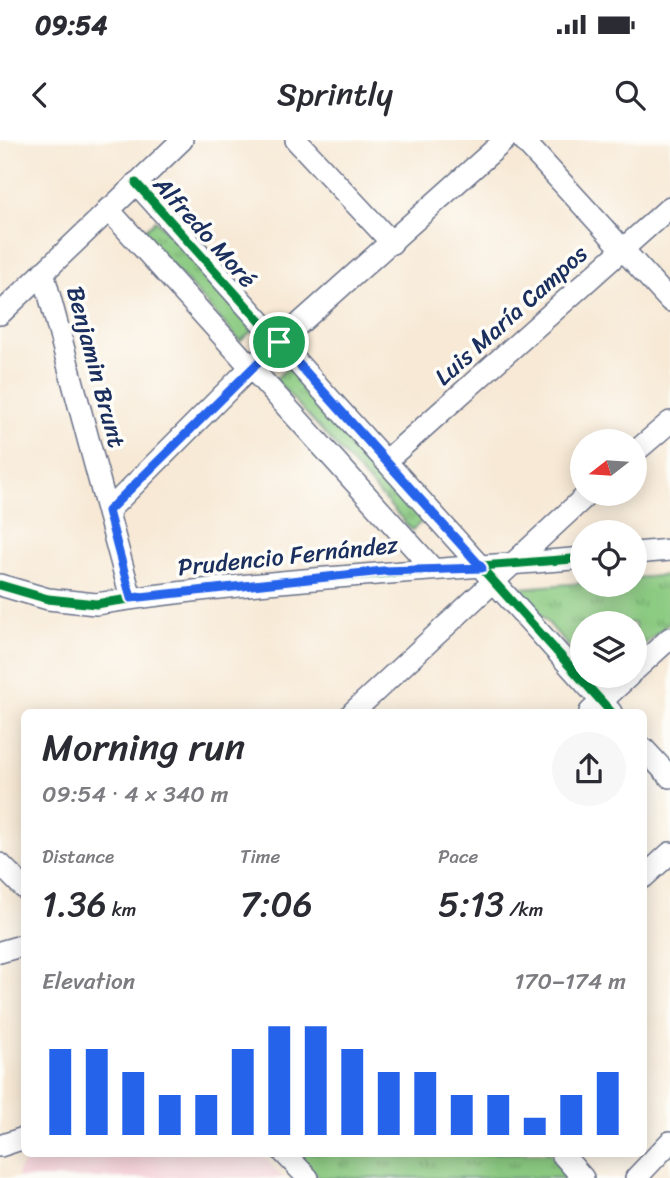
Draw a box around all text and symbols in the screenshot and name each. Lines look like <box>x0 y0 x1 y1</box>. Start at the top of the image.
text: 09:54 <box>35 2 107 48</box>
text: Sprintly <box>277 66 393 123</box>
icon: back <box>21 76 59 114</box>
icon: search <box>611 76 649 114</box>
street label: Alfredo Moré <box>142 165 267 298</box>
street label: Luis María Campos <box>424 234 598 396</box>
street label: Benjamin Brunt <box>54 281 138 453</box>
pin <box>249 312 309 372</box>
icon: arrive <box>260 323 298 361</box>
north arrow <box>570 429 648 506</box>
map controls <box>570 429 647 688</box>
button: locate <box>570 520 647 597</box>
street label: Prudencio Fernández <box>176 523 401 588</box>
button: layers <box>570 611 647 688</box>
text: Morning run <box>42 714 245 781</box>
button: share <box>552 732 626 806</box>
text: 09:54 · 4 × 340 m <box>42 774 228 815</box>
text: Distance <box>42 840 114 873</box>
text: Time <box>240 840 280 873</box>
text: Pace <box>438 840 478 873</box>
text: 1.36 <box>42 873 107 935</box>
text: 7:06 <box>240 873 313 935</box>
text: 5:13 <box>438 873 504 935</box>
text: km <box>107 893 136 926</box>
text: /km <box>504 893 543 926</box>
text: Elevation <box>42 961 135 1002</box>
text: 170–174 m <box>514 961 626 1002</box>

